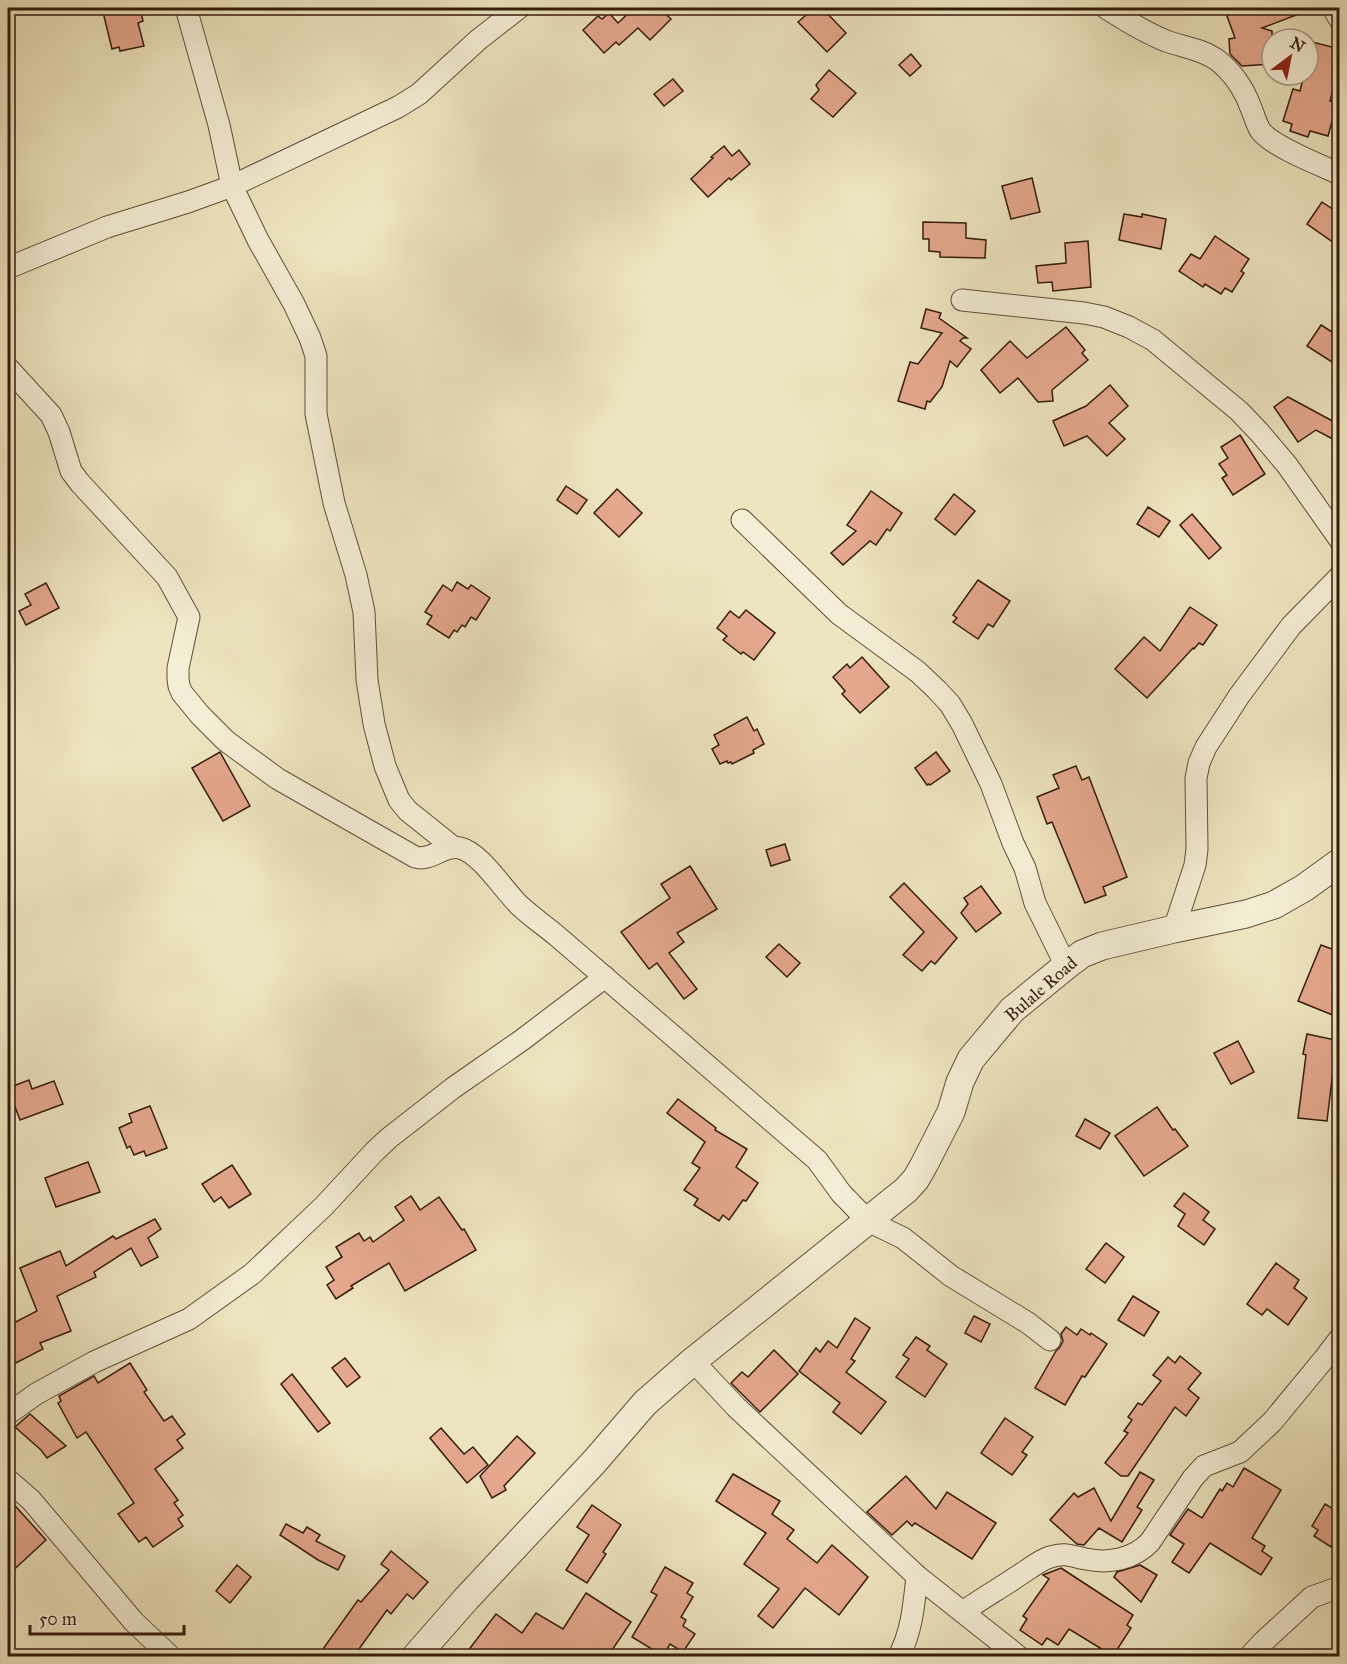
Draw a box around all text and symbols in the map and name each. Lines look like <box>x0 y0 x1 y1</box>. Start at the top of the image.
north arrow <box>1260 27 1320 87</box>
text: N <box>1287 33 1309 57</box>
street label: Bulale Road <box>1000 952 1082 1026</box>
scale bar <box>30 1598 184 1636</box>
text: 50 m <box>39 1608 77 1630</box>

